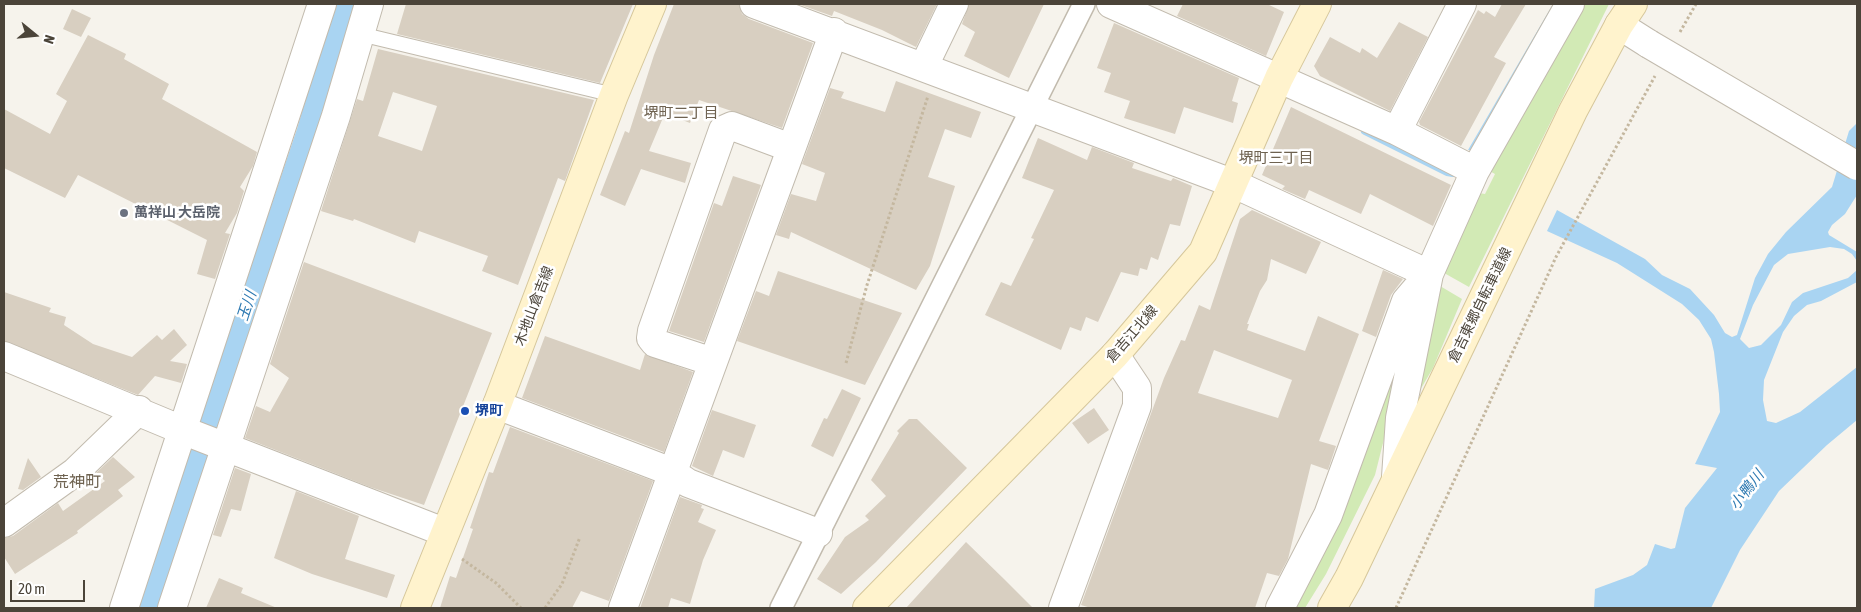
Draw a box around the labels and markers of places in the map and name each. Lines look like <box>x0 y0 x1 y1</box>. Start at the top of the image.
place label: 萬祥山 大岳院 <box>134 205 220 221</box>
marker: 萬祥山 大岳院 <box>118 207 130 219</box>
place label: 堺町 <box>475 403 503 419</box>
marker: 堺町 <box>459 405 471 417</box>

